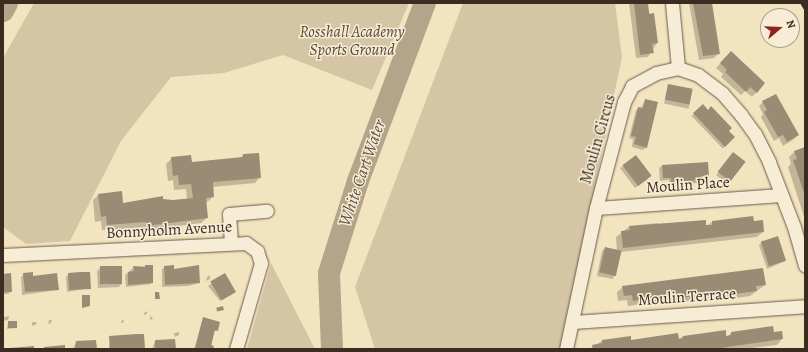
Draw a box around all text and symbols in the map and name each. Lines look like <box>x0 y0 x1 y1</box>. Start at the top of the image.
north arrow <box>760 8 800 48</box>
text: N <box>782 18 799 30</box>
park label: Rosshall Academy Sports Ground <box>299 22 405 60</box>
street label: Moulin Circus <box>576 92 620 186</box>
water label: White Cart Water <box>334 117 390 229</box>
street label: Moulin Place <box>645 172 731 198</box>
street label: Bonnyholm Avenue <box>105 217 233 243</box>
street label: Moulin Terrace <box>637 284 737 310</box>

